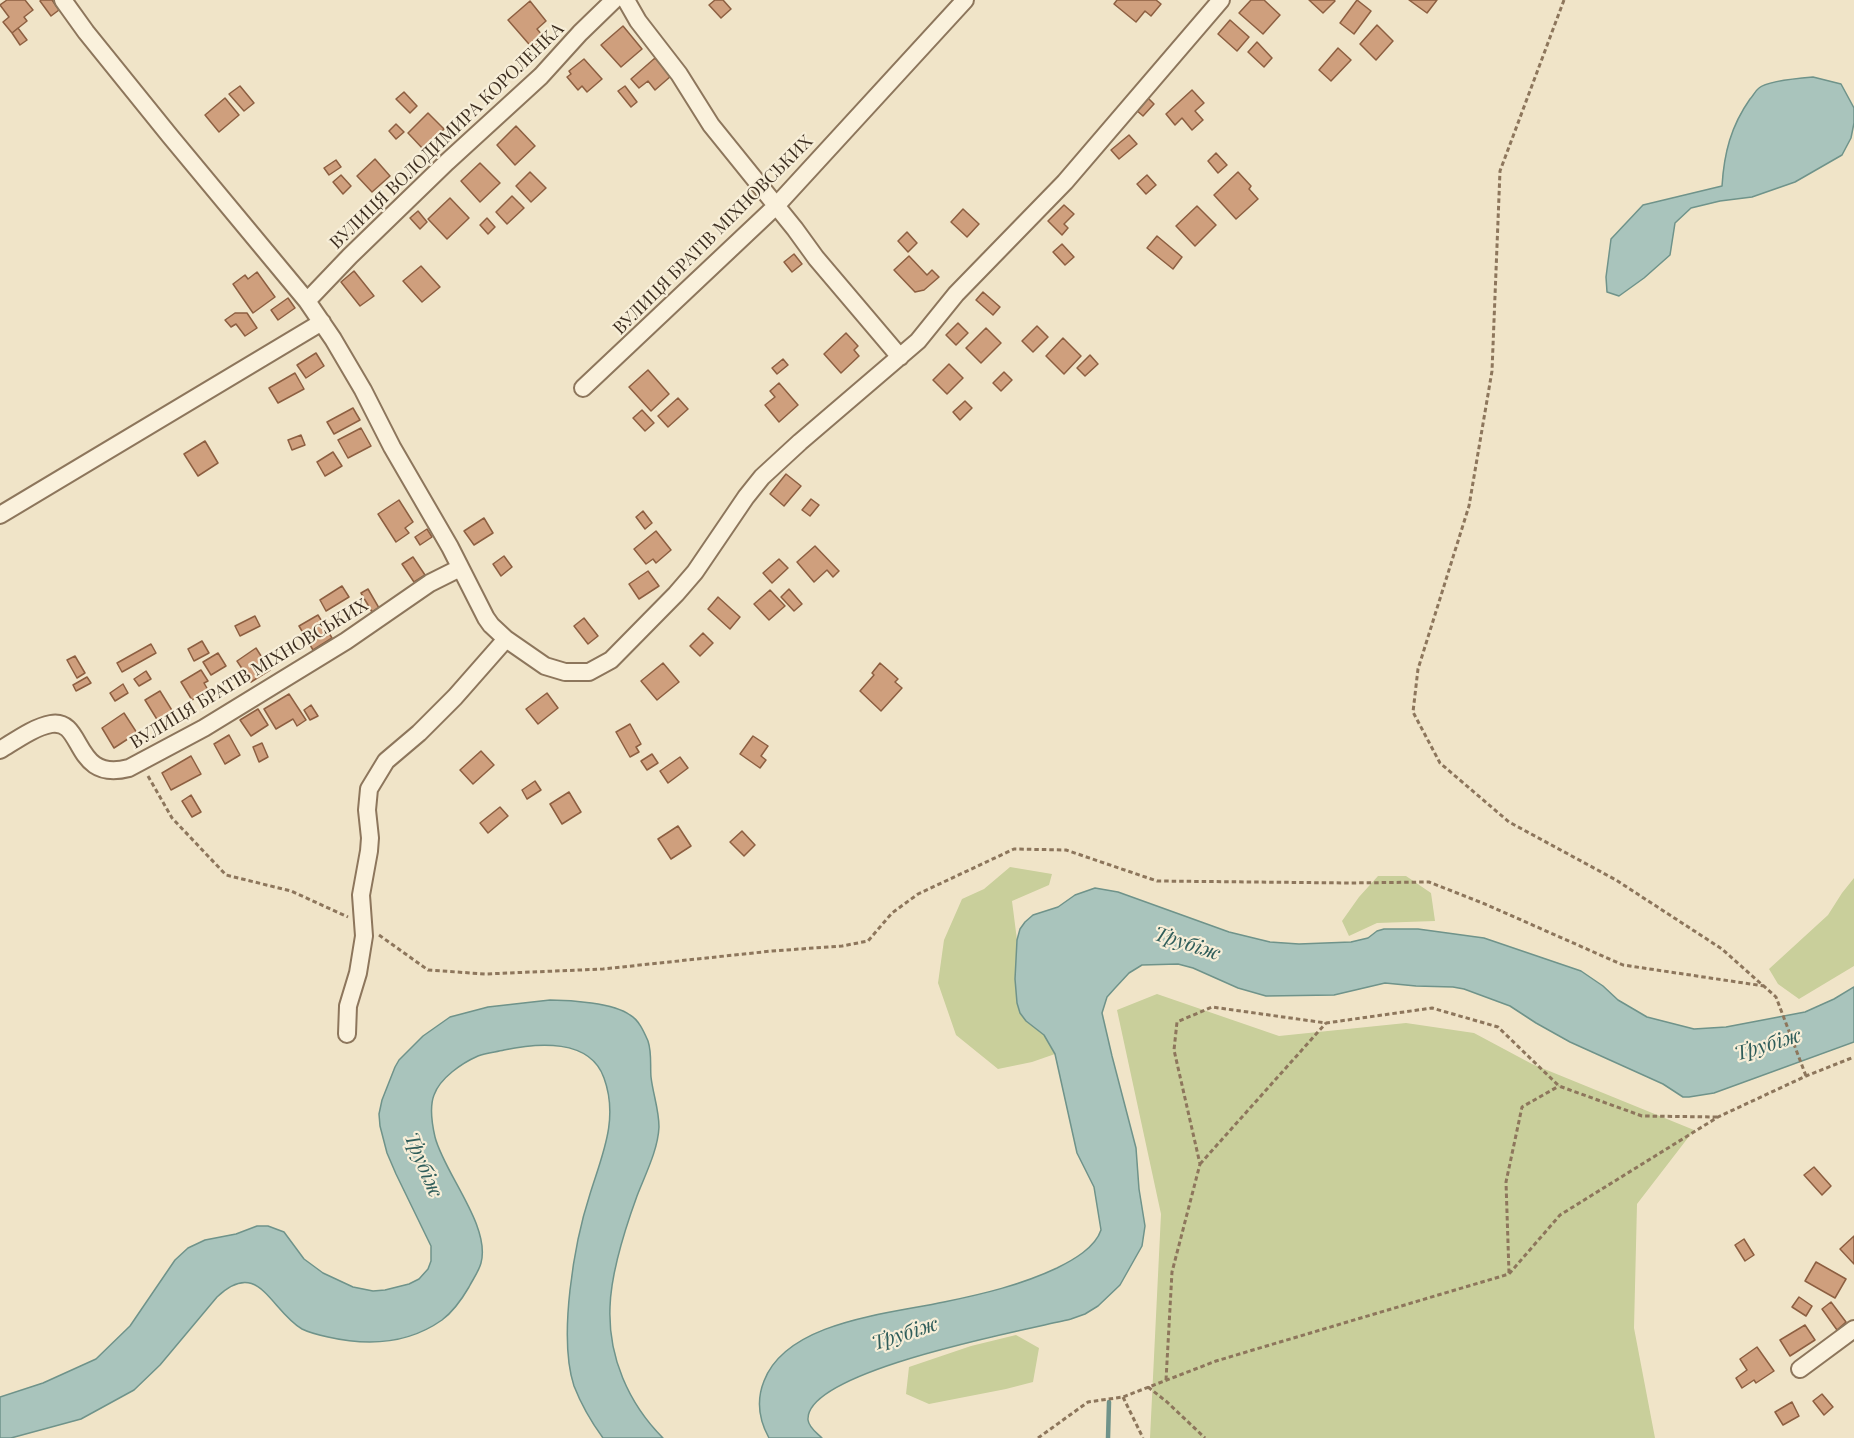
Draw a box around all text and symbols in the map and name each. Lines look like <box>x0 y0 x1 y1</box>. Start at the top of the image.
street label: ВУЛИЦЯ ВОЛОДИМИРА КОРОЛЕНКА <box>326 18 568 254</box>
street label: ВУЛИЦЯ БРАТІВ МІХНОВСЬКИХ <box>609 131 817 339</box>
street label: ВУЛИЦЯ БРАТІВ МІХНОВСЬКИХ <box>126 594 372 754</box>
water label: Трубіж <box>1151 922 1223 966</box>
water label: Трубіж <box>1732 1024 1804 1066</box>
water label: Трубіж <box>399 1129 447 1201</box>
water label: Трубіж <box>869 1312 941 1356</box>

